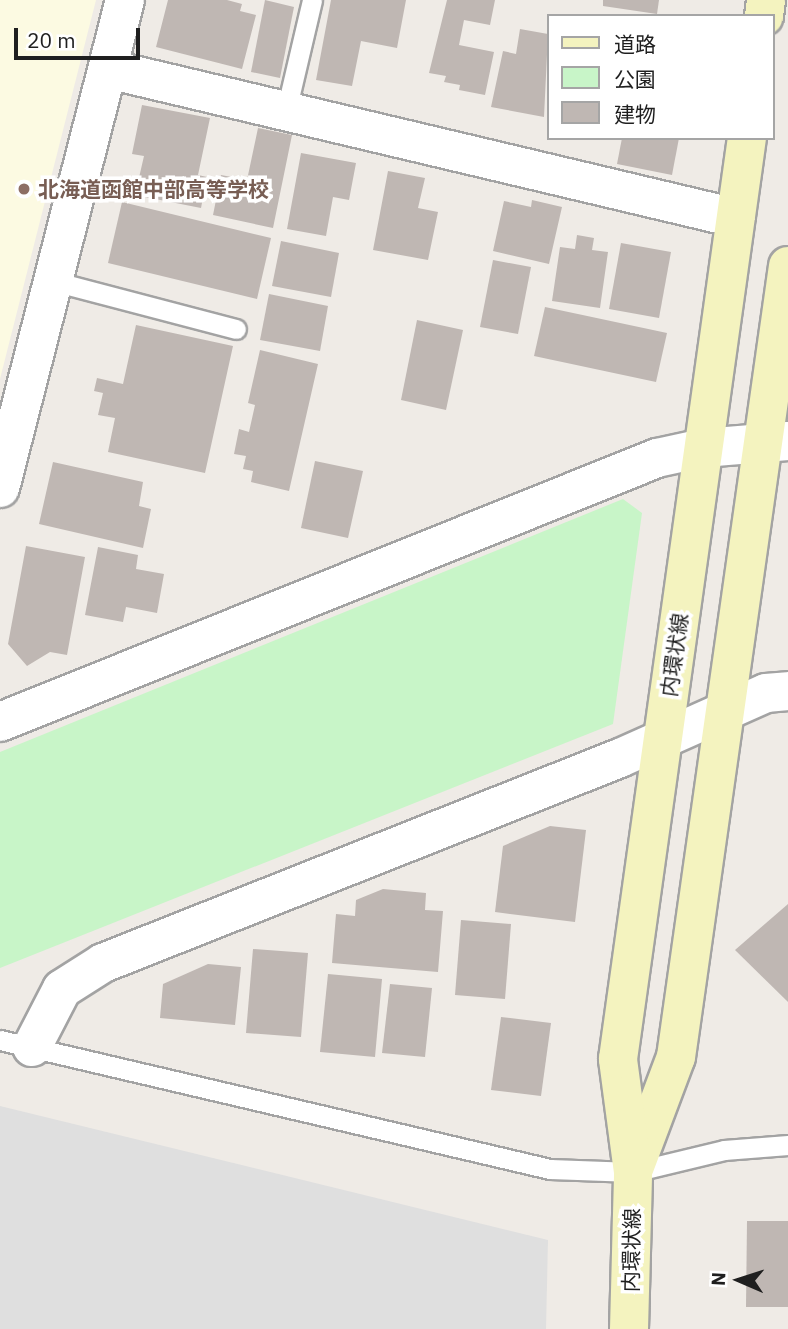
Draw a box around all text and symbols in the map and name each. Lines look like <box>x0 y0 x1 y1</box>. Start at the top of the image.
scale bar <box>18 14 144 58</box>
legend <box>546 14 774 140</box>
text: 20 m <box>27 26 76 54</box>
text: 道路 <box>614 30 656 58</box>
text: 公園 <box>614 65 656 93</box>
text: 建物 <box>614 100 656 128</box>
place label: 北海道函館中部高等学校 <box>38 176 269 202</box>
marker: 北海道函館中部高等学校 <box>16 181 32 197</box>
street label: 内環状線 <box>656 612 692 698</box>
street label: 内環状線 <box>618 1208 644 1292</box>
north arrow <box>704 1245 774 1315</box>
text: N <box>706 1271 730 1286</box>

